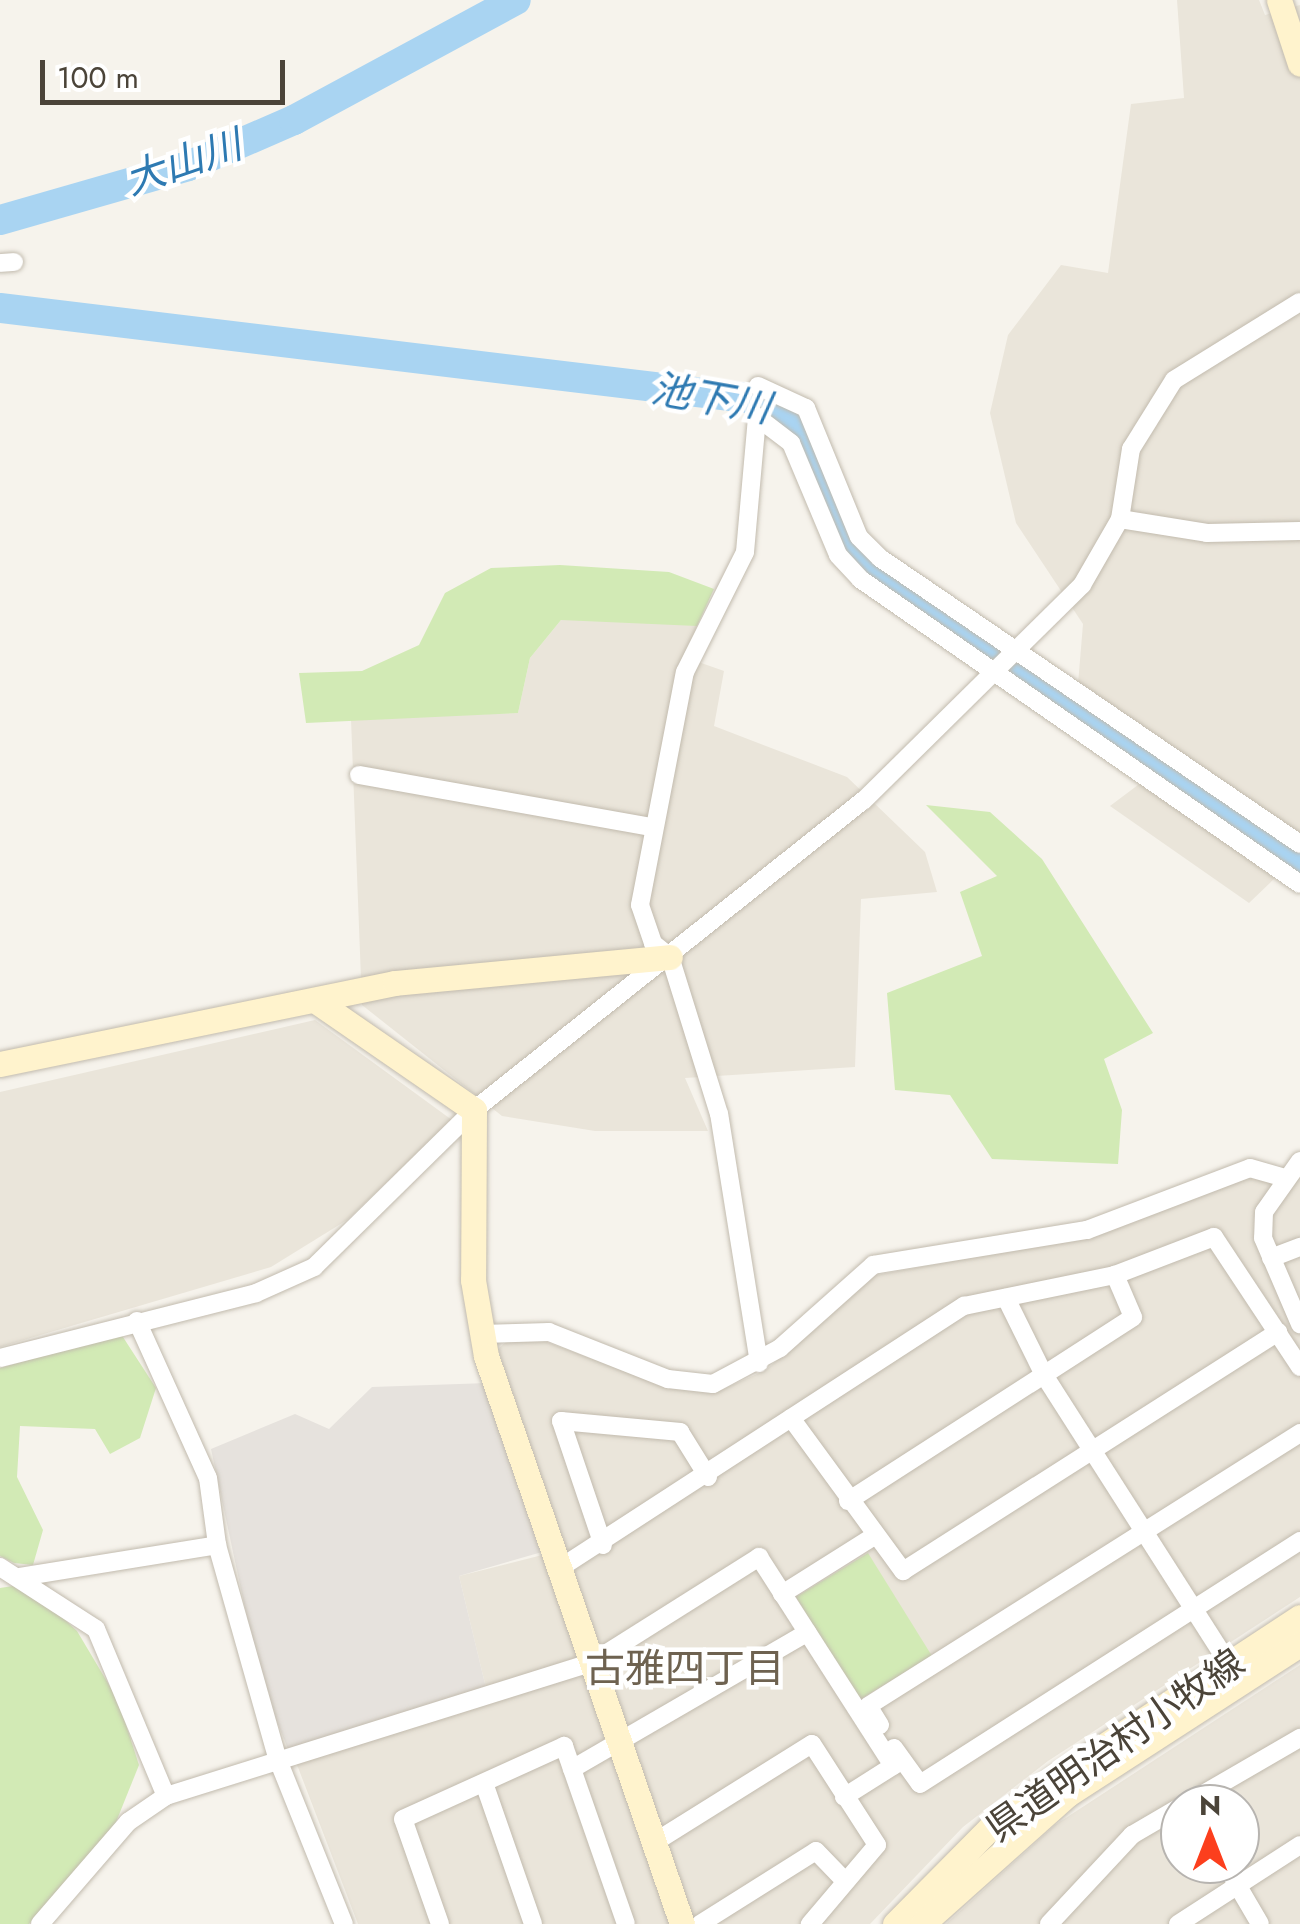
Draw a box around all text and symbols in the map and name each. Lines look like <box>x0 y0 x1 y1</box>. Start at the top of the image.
scale bar <box>45 40 290 102</box>
text: 100 m <box>57 56 139 99</box>
water label: 大山川 <box>118 120 248 204</box>
water label: 池下川 <box>648 364 774 432</box>
street label: 県道明治村小牧線 <box>977 1639 1253 1851</box>
district label: 古雅四丁目 <box>585 1644 785 1692</box>
north arrow <box>1160 1784 1260 1884</box>
text: N <box>1199 1785 1221 1826</box>

